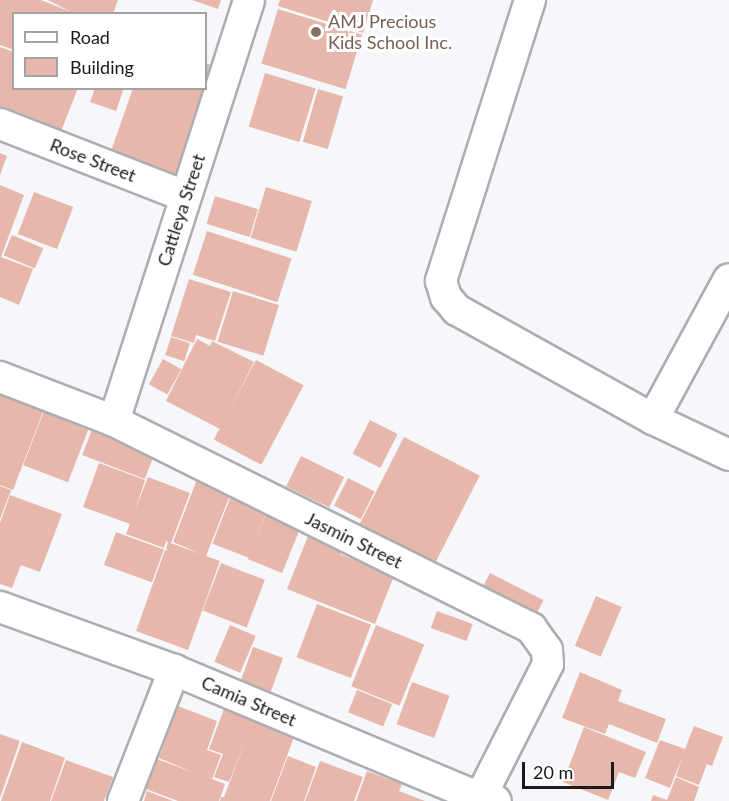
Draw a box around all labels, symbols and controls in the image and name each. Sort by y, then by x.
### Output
place label: AMJ Precious Kids School Inc. [328,11,452,54]
legend [12,12,207,90]
marker: AMJ Precious Kids School Inc. [309,25,323,39]
text: Road [70,26,110,48]
text: Building [70,56,134,78]
street label: Rose Street [47,134,139,186]
street label: Cattleya Street [153,151,209,269]
street label: Jasmin Street [302,507,406,573]
street label: Camia Street [198,671,300,731]
scale bar [525,750,616,788]
text: 20 m [533,761,573,783]

